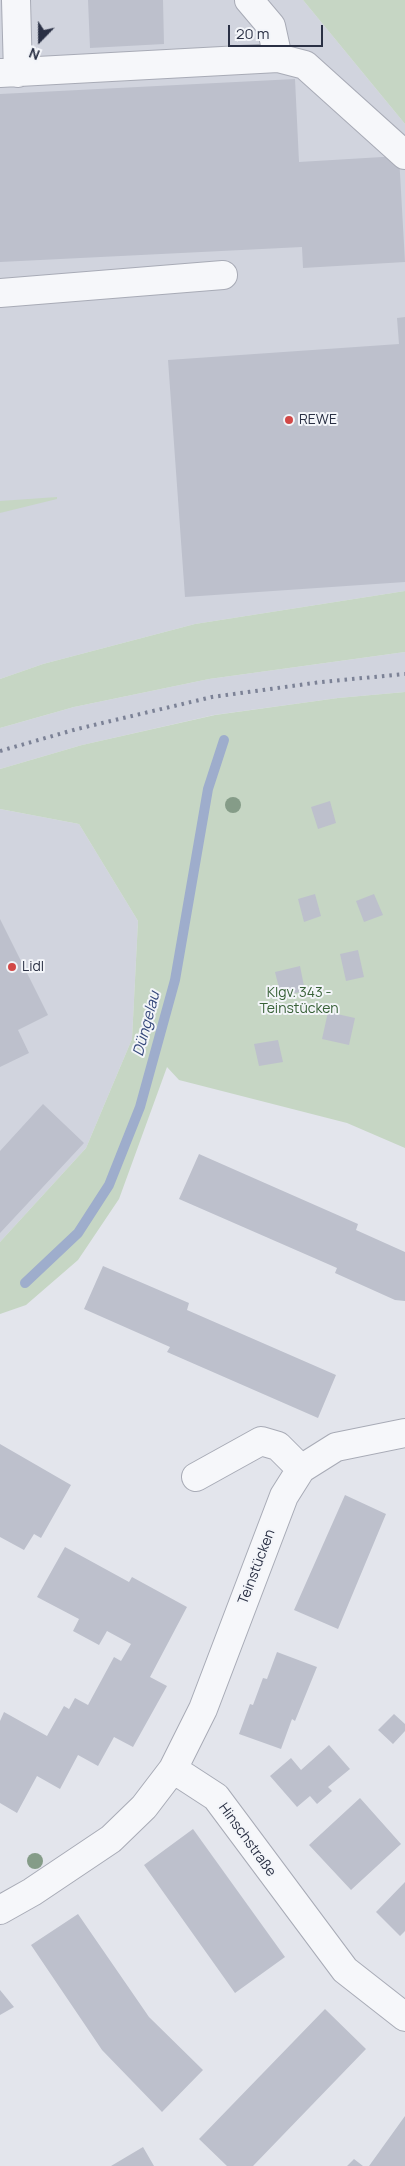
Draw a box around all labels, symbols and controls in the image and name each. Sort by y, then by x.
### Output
north arrow [15,15,65,65]
scale bar [230,15,325,47]
text: 20 m [236,23,269,44]
text: N [26,44,42,65]
place label: REWE [299,412,337,428]
marker: REWE [283,414,295,426]
place label: Lidl [22,959,44,975]
marker: Lidl [6,961,18,973]
park label: Klgv. 343 - Teinstücken [259,985,339,1018]
water label: Düngelau [130,990,164,1058]
street label: Teinstücken [235,1527,279,1607]
street label: Hinschstraße [215,1800,279,1880]

